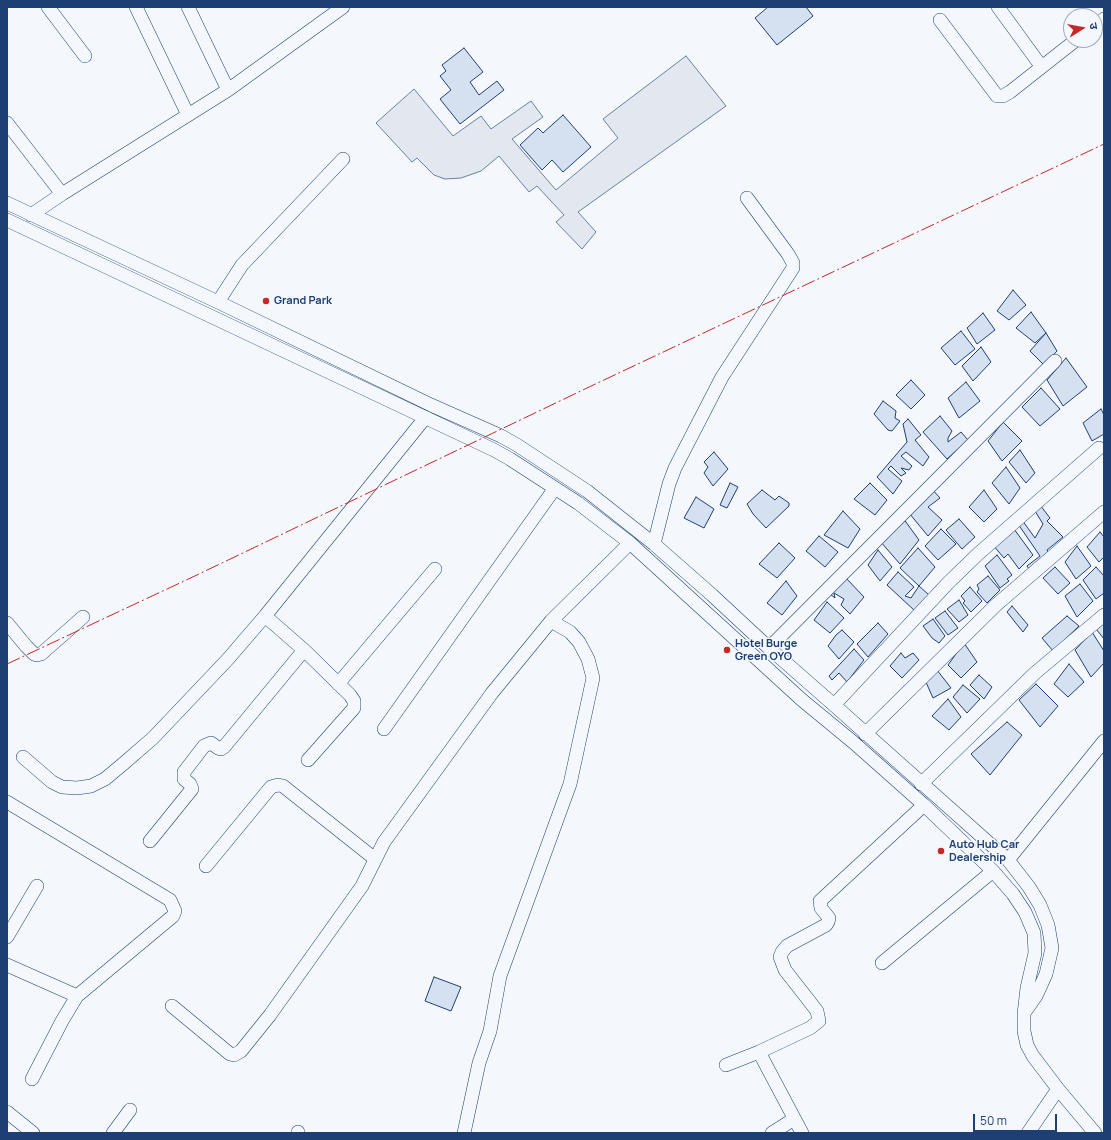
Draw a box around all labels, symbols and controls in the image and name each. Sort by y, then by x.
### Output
north arrow [1063,8,1103,48]
text: उ [1086,21,1102,30]
place label: Grand Park [274,294,332,308]
marker: Grand Park [261,296,271,306]
place label: Hotel Burge Green OYO [735,637,797,663]
marker: Hotel Burge Green OYO [722,645,732,655]
place label: Auto Hub Car Dealership [949,838,1019,864]
marker: Auto Hub Car Dealership [936,846,946,856]
scale bar [975,1106,1059,1132]
text: 50 m [980,1112,1007,1129]

